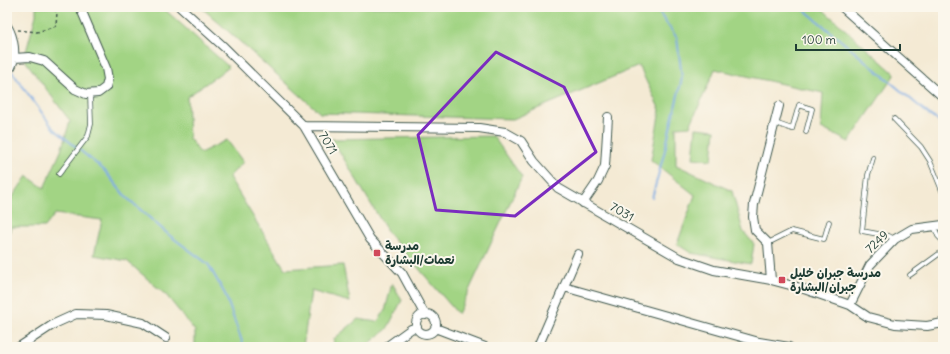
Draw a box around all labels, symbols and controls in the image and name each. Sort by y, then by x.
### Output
scale bar [796,26,900,52]
text: 100 m [802,32,836,47]
street label: 7071 [316,128,341,157]
street label: 7031 [608,199,637,224]
street label: 7249 [862,227,891,256]
place label: مدرسة نعمات/البشارة [385,238,456,267]
marker: مدرسة نعمات/البشارة [372,248,382,258]
place label: مدرسة جبران خليل جبران/البشارة [790,265,881,294]
marker: مدرسة جبران خليل جبران/البشارة [777,275,787,285]

